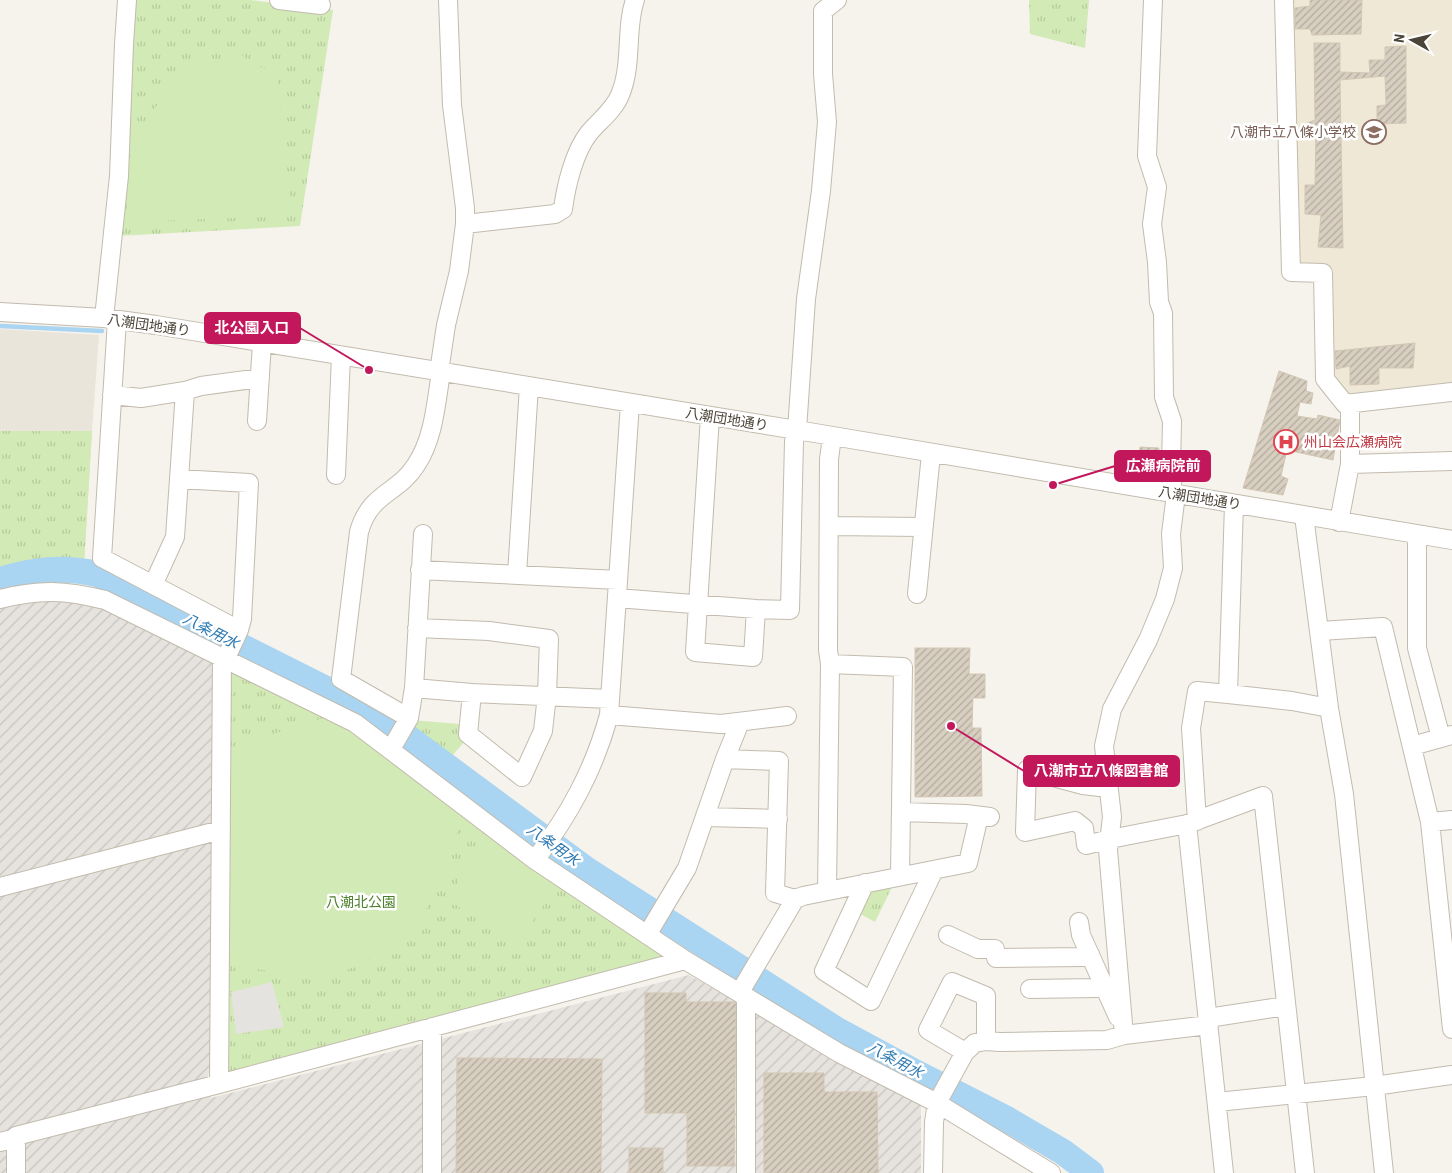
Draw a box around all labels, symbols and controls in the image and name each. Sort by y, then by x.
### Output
north arrow [1387,15,1437,65]
text: N [1391,33,1408,44]
school or university icon: 八潮市立八條小学校 [1361,119,1387,145]
place label: 八潮市立八條小学校 [1230,124,1356,140]
street label: 八潮団地通り [106,311,192,339]
callout: 北公園入口 [205,313,300,343]
text: 北公園入口 [214,319,290,337]
street label: 八潮団地通り [684,405,770,433]
hospital icon: 州山会広瀬病院 [1273,429,1299,455]
place label: 州山会広瀬病院 [1304,434,1402,450]
callout: 広瀬病院前 [1115,451,1210,481]
text: 広瀬病院前 [1125,457,1201,475]
street label: 八潮団地通り [1157,484,1243,512]
water label: 八条用水 [180,609,244,654]
callout: 八潮市立八條図書館 [1024,756,1179,786]
text: 八潮市立八條図書館 [1033,762,1169,780]
water label: 八条用水 [523,820,584,871]
park label: 八潮北公園 [326,894,396,910]
water label: 八条用水 [864,1038,927,1083]

